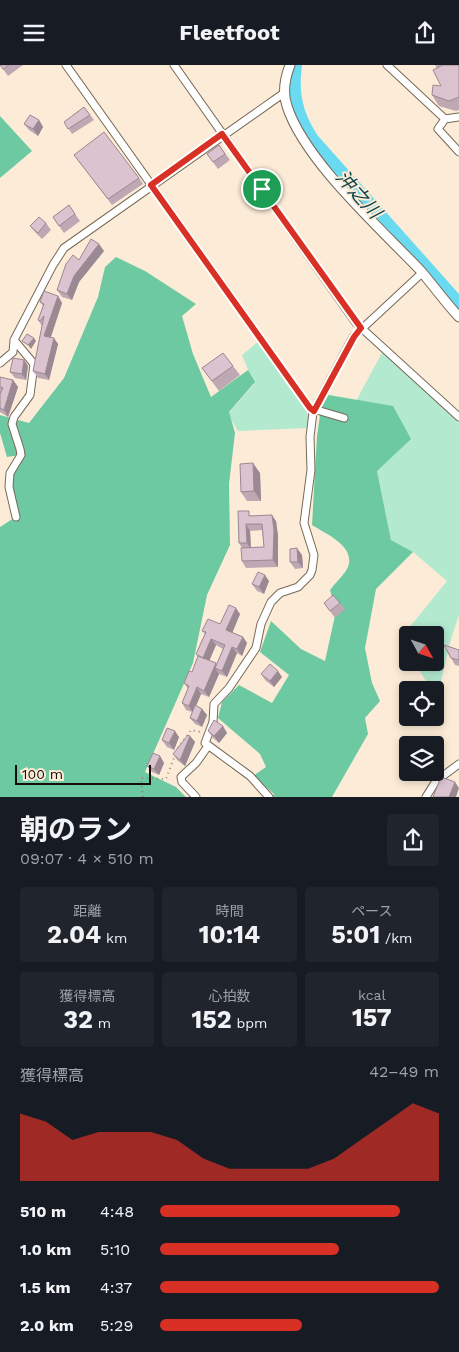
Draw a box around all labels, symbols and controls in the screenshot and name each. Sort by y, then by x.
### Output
icon: menu [20,19,48,47]
icon: share [411,19,439,47]
text: Fleetfoot [179,20,280,45]
water label: 沖之川 [331,165,388,225]
pin [241,168,283,210]
icon: arrive [248,175,276,203]
north arrow [399,626,444,671]
map controls [399,626,444,781]
button: locate [399,681,444,726]
button: layers [399,736,444,781]
scale bar [15,762,151,785]
text: 100 m [22,766,63,782]
text: 朝のラン [20,813,132,846]
button: share [387,814,439,866]
text: 09:07 · 4 × 510 m [20,849,154,868]
text: 距離 [73,903,101,919]
text: 時間 [215,903,243,919]
text: ペース [351,903,392,919]
text: 2.04 [47,920,101,949]
text: 10:14 [199,920,260,949]
text: 5:01 [331,920,380,949]
text: km [101,930,127,946]
text: /km [380,930,412,946]
text: kcal [358,987,386,1003]
text: 獲得標高 [59,988,115,1004]
text: 心拍数 [208,988,250,1004]
text: 157 [352,1003,392,1032]
text: 32 [63,1005,93,1034]
text: 152 [192,1005,232,1034]
text: m [93,1015,111,1031]
text: bpm [232,1015,267,1031]
text: 42–49 m [369,1062,439,1081]
text: 獲得標高 [20,1066,84,1085]
text: 510 m [20,1202,66,1221]
text: 4:48 [100,1202,134,1221]
text: 1.0 km [20,1240,71,1259]
text: 5:10 [100,1240,130,1259]
text: 1.5 km [20,1278,70,1297]
text: 4:37 [100,1278,132,1297]
text: 2.0 km [20,1316,74,1335]
text: 5:29 [100,1316,133,1335]

